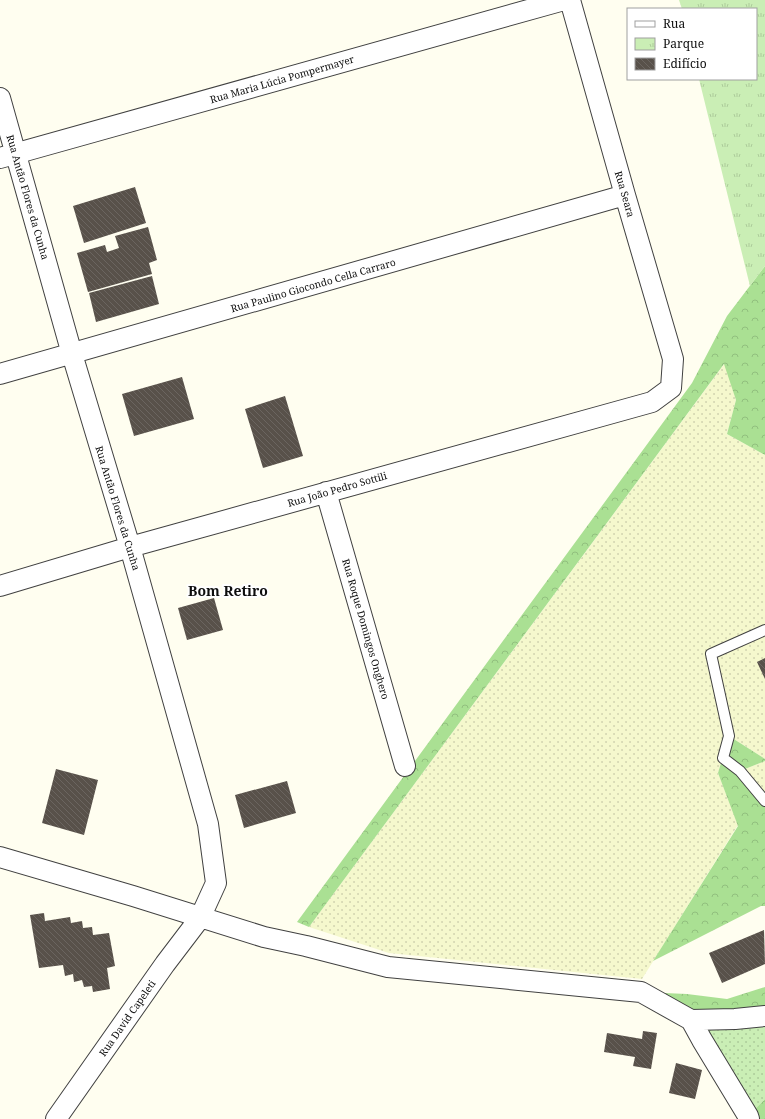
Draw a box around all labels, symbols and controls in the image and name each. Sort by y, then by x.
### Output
legend [627,8,757,80]
text: Rua [663,15,685,32]
text: Parque [663,35,704,52]
street label: Rua Maria Lúcia Pompermayer [208,52,356,106]
text: Edifício [663,55,707,72]
street label: Rua Antão Flores da Cunha [3,133,53,261]
street label: Rua Seara [612,169,638,219]
street label: Rua Paulino Giocondo Cella Carraro [229,255,397,315]
street label: Rua Antão Flores da Cunha [92,444,144,572]
street label: Rua João Pedro Sottili [286,468,389,510]
street label: Rua Roque Domingos Onghero [339,557,393,701]
district label: Bom Retiro [188,581,268,600]
street label: Rua David Capeleti [95,976,159,1059]

